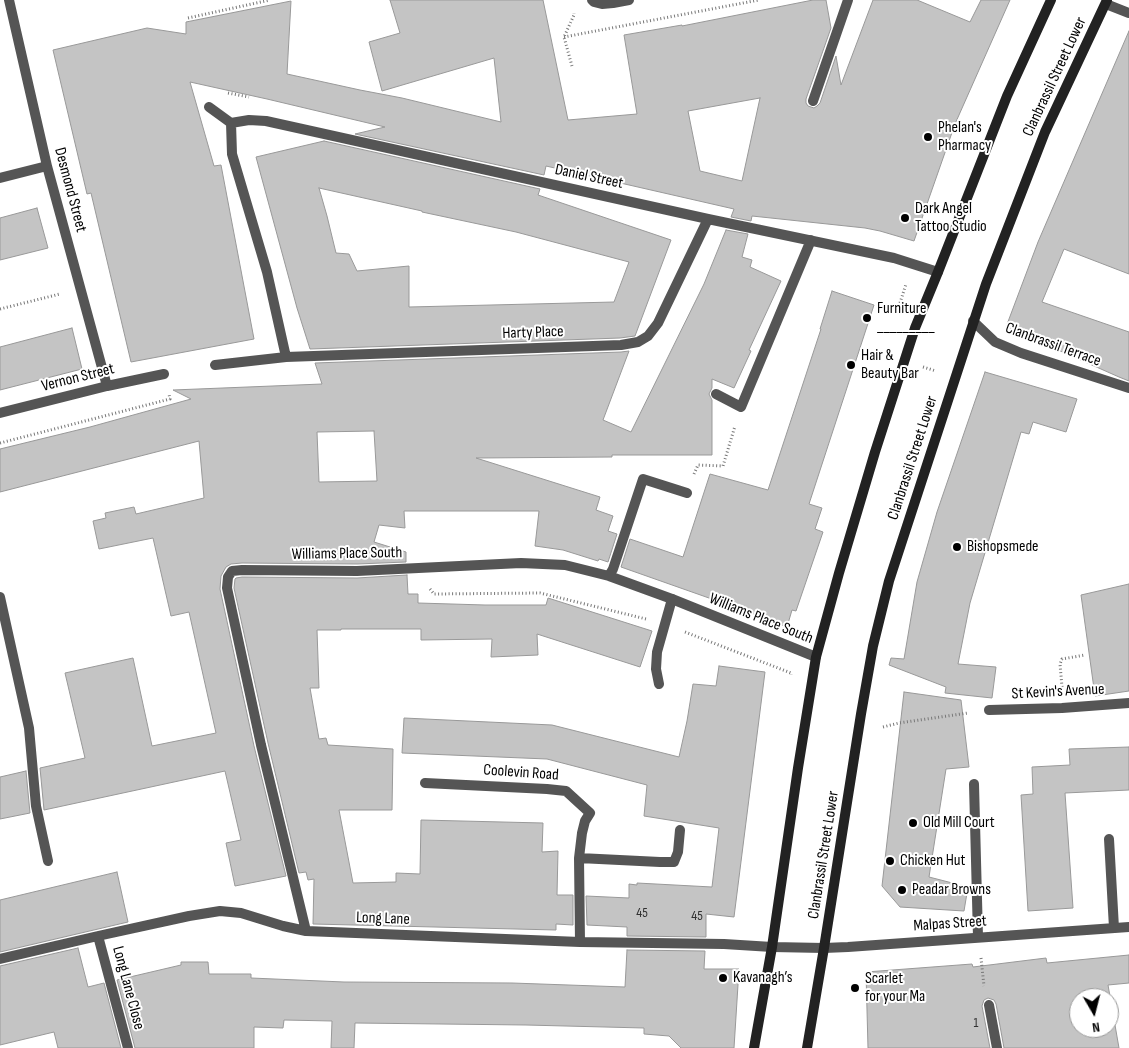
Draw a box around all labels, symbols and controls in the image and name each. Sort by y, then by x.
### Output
street label: Clanbrassil Street Lower [1019,14,1091,140]
place label: Phelan's Pharmacy [938,118,991,156]
marker: Phelan's Pharmacy [922,131,934,143]
street label: Desmond Street [49,146,91,234]
street label: Daniel Street [553,160,625,194]
place label: Dark Angel Tattoo Studio [915,199,987,237]
marker: Dark Angel Tattoo Studio [899,212,911,224]
place label: Furniture _________ [877,299,935,337]
marker: Furniture _________ [861,312,873,324]
street label: Clanbrassil Terrace [1003,319,1103,371]
street label: Harty Place [502,322,564,344]
place label: Hair & Beauty Bar [861,346,919,384]
marker: Hair & Beauty Bar [845,359,857,371]
street label: Vernon Street [40,360,116,396]
street label: Clanbrassil Street Lower [884,394,942,522]
place label: Bishopsmede [967,537,1039,557]
marker: Bishopsmede [951,541,963,553]
street label: Williams Place South [292,543,402,565]
street label: Williams Place South [706,589,816,649]
street label: St Kevin's Avenue [1011,680,1105,704]
street label: Coolevin Road [483,761,559,785]
street label: Clanbrassil Street Lower [804,790,844,920]
place label: Old Mill Court [923,813,995,833]
marker: Old Mill Court [907,817,919,829]
place label: Chicken Hut [900,851,965,871]
marker: Chicken Hut [884,855,896,867]
place label: Peadar Browns [912,880,991,900]
marker: Peadar Browns [896,884,908,896]
house number: 45 [636,905,648,921]
street label: Long Lane [356,908,410,930]
house number: 45 [691,908,703,924]
street label: Malpas Street [913,912,987,936]
street label: Long Lane Close [108,944,148,1032]
place label: Kavanagh’s [733,968,793,988]
place label: Scarlet for your Ma [865,969,925,1007]
marker: Kavanagh’s [717,972,729,984]
marker: Scarlet for your Ma [849,982,861,994]
north arrow [1069,988,1119,1038]
house number: 1 [974,1015,978,1031]
text: N [1091,1018,1101,1036]

